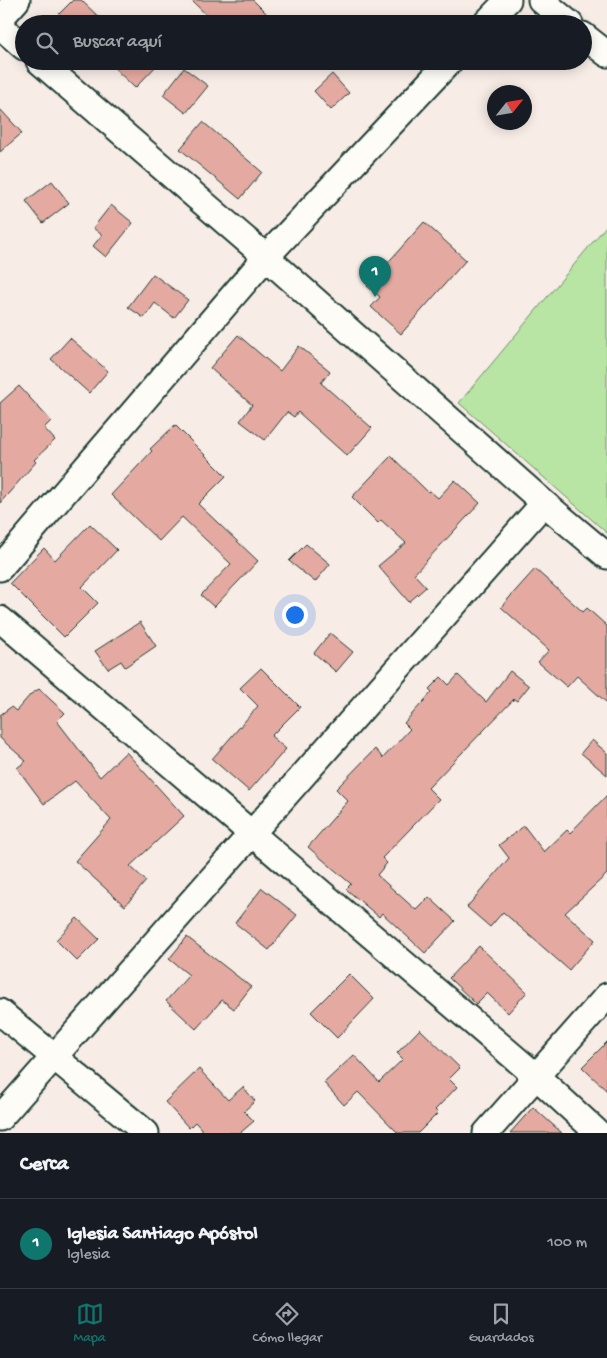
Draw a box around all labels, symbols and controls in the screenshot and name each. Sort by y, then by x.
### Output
search box [15,15,592,70]
icon: search [33,29,61,57]
text: Buscar aquí [73,31,162,54]
north arrow [487,85,532,130]
pin: 1 [359,256,391,297]
your location [282,602,308,628]
text: Cerca [20,1153,68,1178]
text: Iglesia Santiago Apóstol [67,1223,258,1246]
text: 1 [33,1234,39,1253]
text: 100 m [547,1234,587,1253]
text: Iglesia [67,1246,110,1265]
tab: Mapa [73,1300,106,1347]
tab: Cómo llegar [252,1300,322,1347]
tab: Guardados [469,1300,534,1347]

